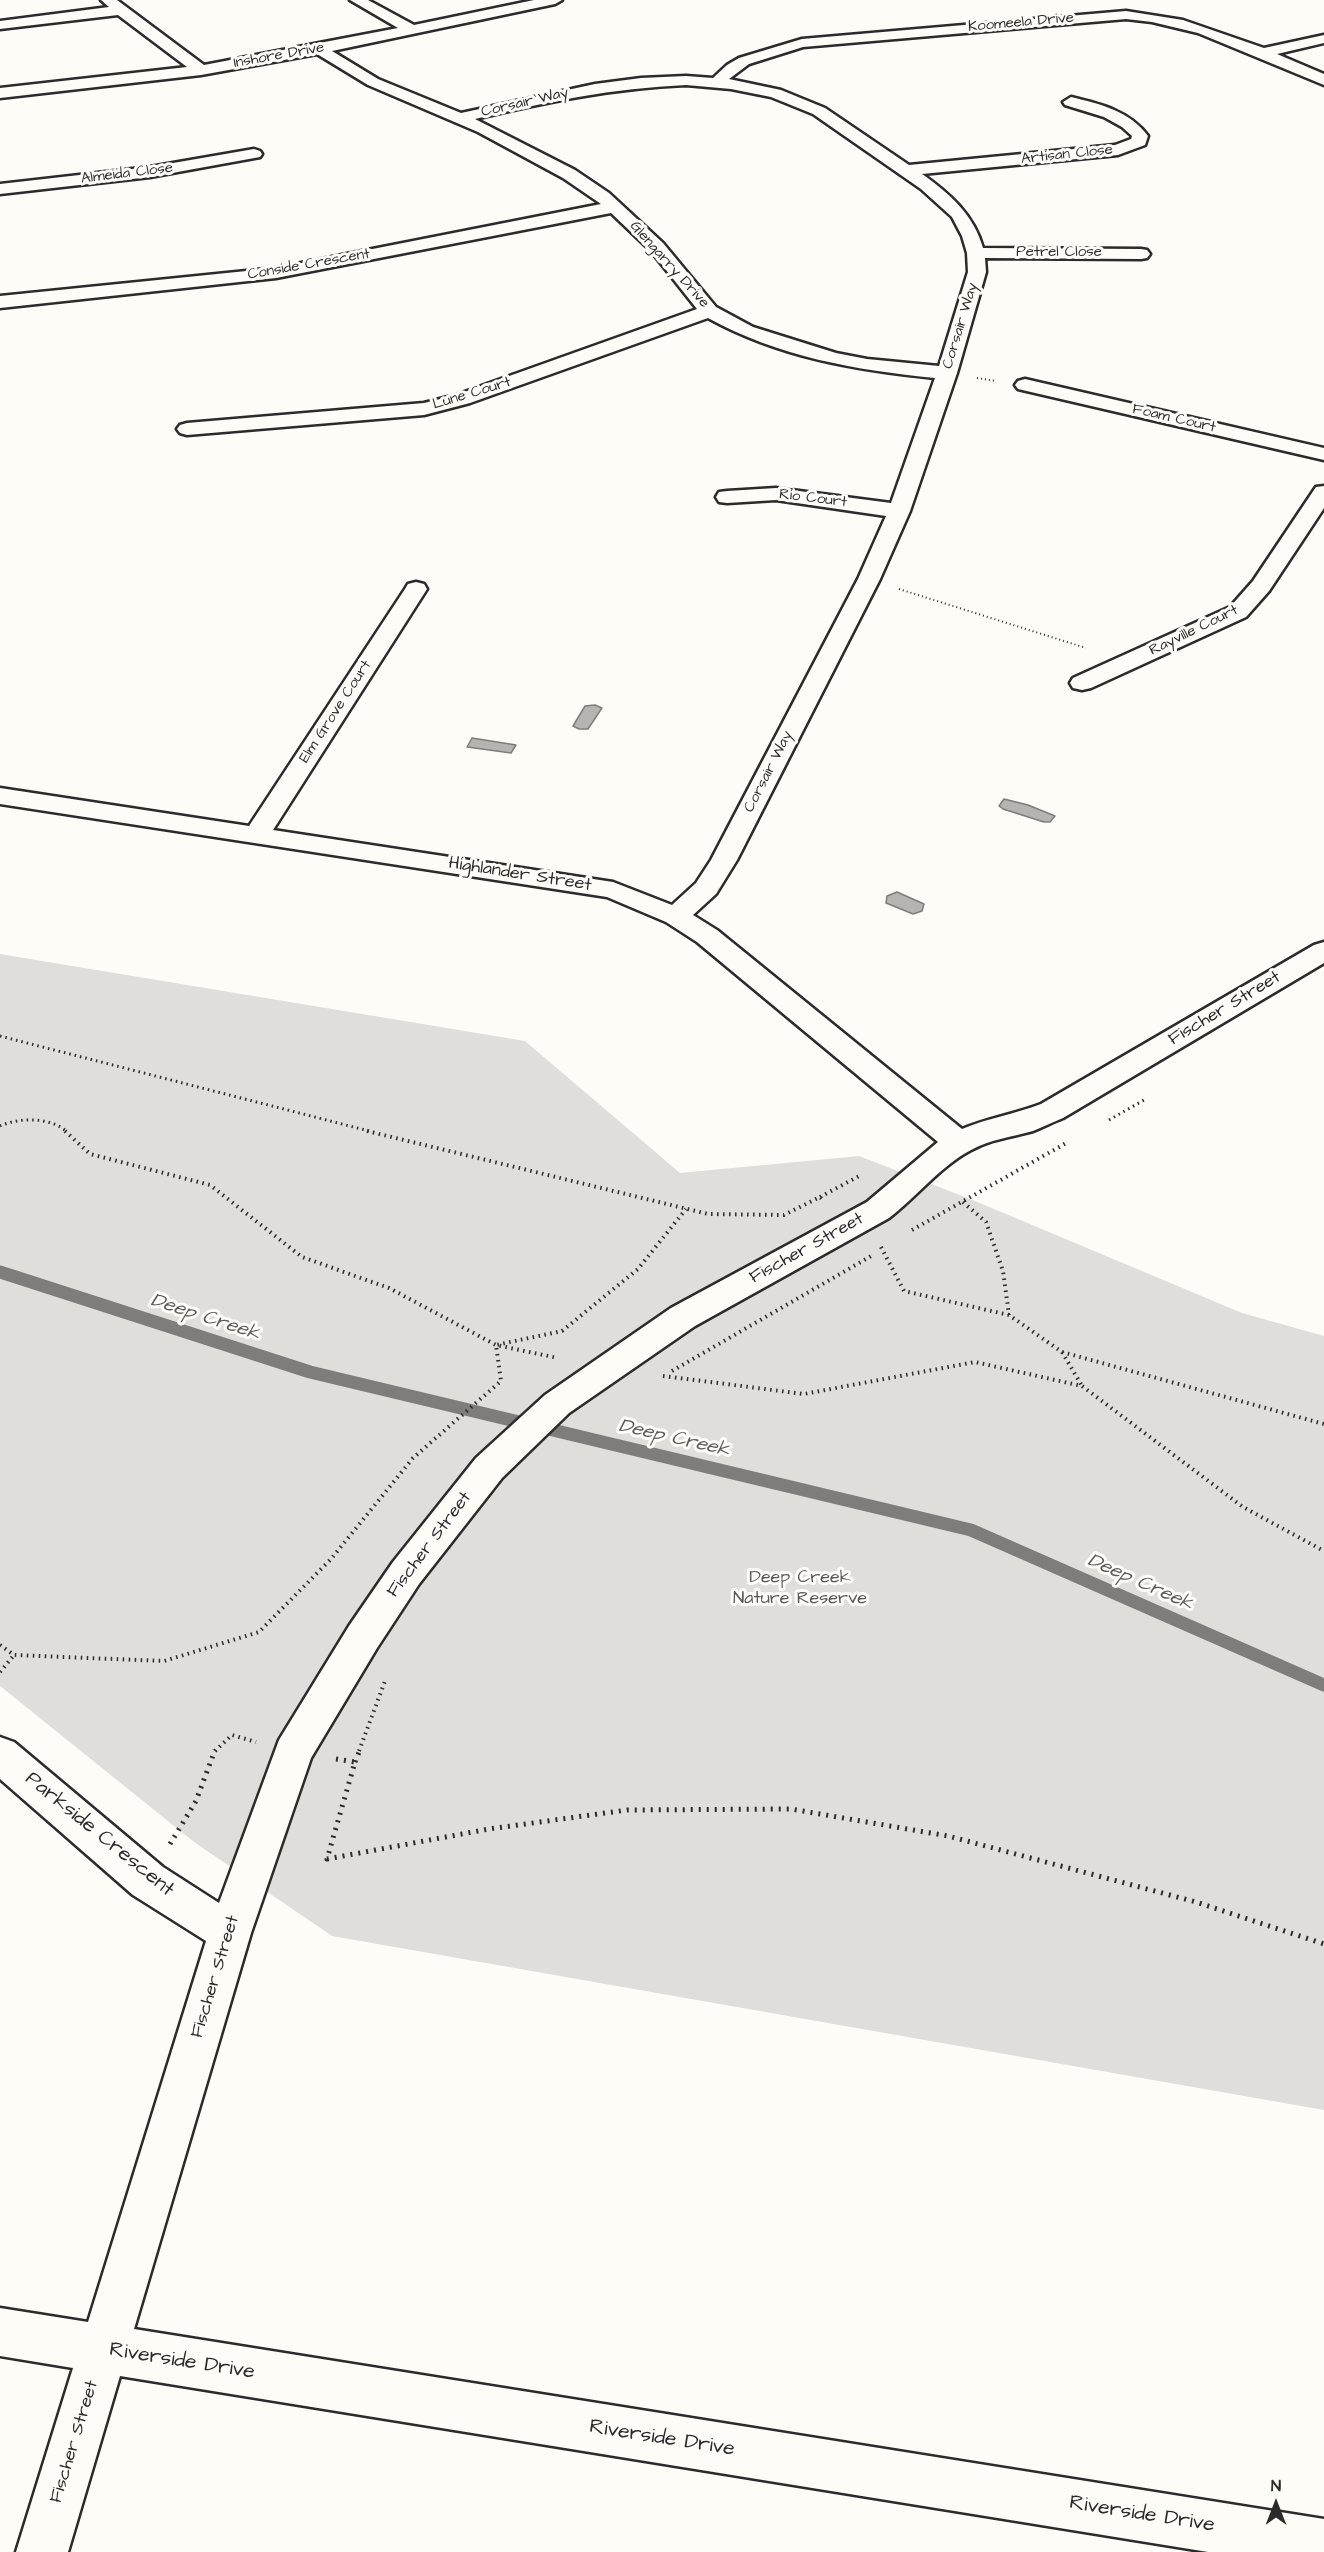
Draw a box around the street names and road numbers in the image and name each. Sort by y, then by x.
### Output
street label: Koomeela Drive [967,9,1075,37]
street label: Inshore Drive [232,39,326,73]
street label: Corsair Way [480,84,570,122]
street label: Artisan Close [1020,141,1114,169]
street label: Almeida Close [80,159,174,189]
street label: Glengarry Drive [625,218,713,312]
street label: Petrel Close [1016,244,1102,262]
street label: Conside Crescent [246,245,372,285]
street label: Corsair Way [939,281,983,371]
street label: Lune Court [431,374,513,414]
street label: Foam Court [1130,401,1218,437]
street label: Rio Court [778,486,848,512]
street label: Rayville Court [1147,602,1241,660]
street label: Elm Grove Court [296,657,376,767]
street label: Corsair Way [741,728,797,816]
street label: Highlander Street [447,853,593,897]
street label: Fischer Street [1165,967,1285,1051]
street label: Fischer Street [746,1209,868,1289]
street label: Fischer Street [383,1488,477,1602]
street label: Parkside Crescent [19,1767,179,1903]
street label: Fischer Street [187,1913,245,2041]
street label: Riverside Drive [107,2338,257,2386]
street label: Fischer Street [46,2378,104,2506]
street label: Riverside Drive [587,2415,737,2463]
street label: Riverside Drive [1067,2491,1217,2539]

